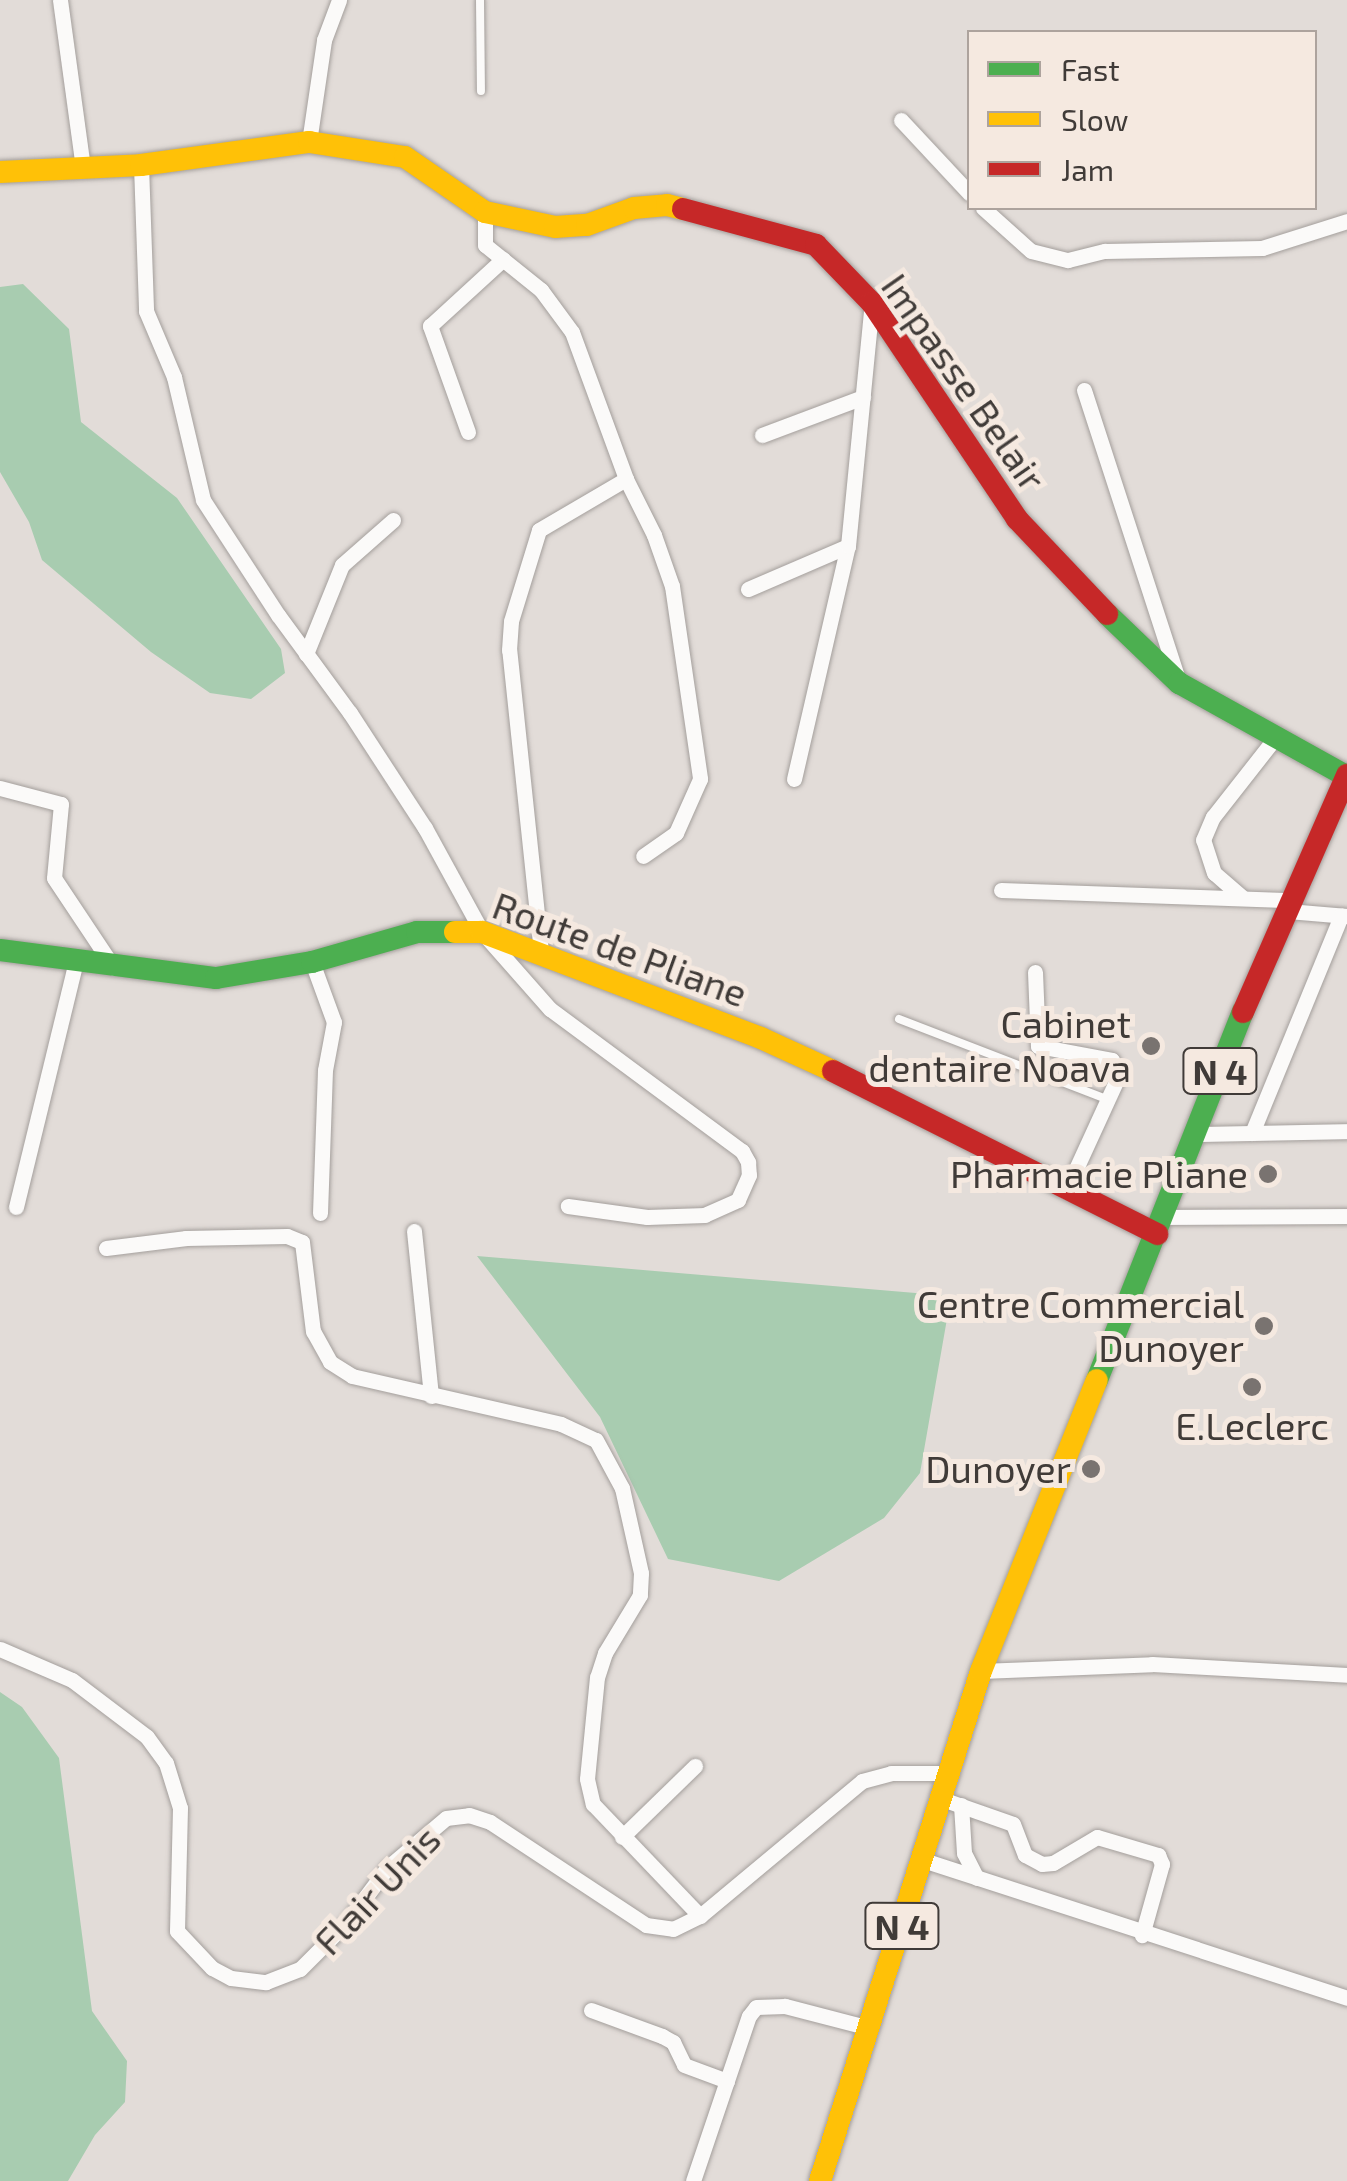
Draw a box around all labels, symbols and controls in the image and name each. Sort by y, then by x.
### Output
legend [967,30,1317,210]
text: Fast [1061,51,1120,87]
text: Slow [1061,101,1128,137]
text: Jam [1061,151,1114,187]
street label: Impasse Belair [872,265,1056,499]
street label: Route de Pliane [487,882,753,1016]
place label: Cabinet dentaire Noava [868,1001,1131,1090]
marker: Cabinet dentaire Noava [1140,1035,1162,1057]
road number: N 4 [1180,1041,1260,1101]
place label: Pharmacie Pliane [950,1151,1248,1197]
marker: Pharmacie Pliane [1257,1163,1279,1185]
place label: Centre Commercial Dunoyer [917,1281,1244,1370]
marker: Centre Commercial Dunoyer [1253,1315,1275,1337]
marker: E.Leclerc [1241,1376,1263,1398]
place label: E.Leclerc [1175,1403,1329,1449]
place label: Dunoyer [925,1446,1071,1492]
marker: Dunoyer [1080,1458,1102,1480]
street label: Flair Unis [304,1816,450,1964]
road number: N 4 [862,1896,942,1956]

